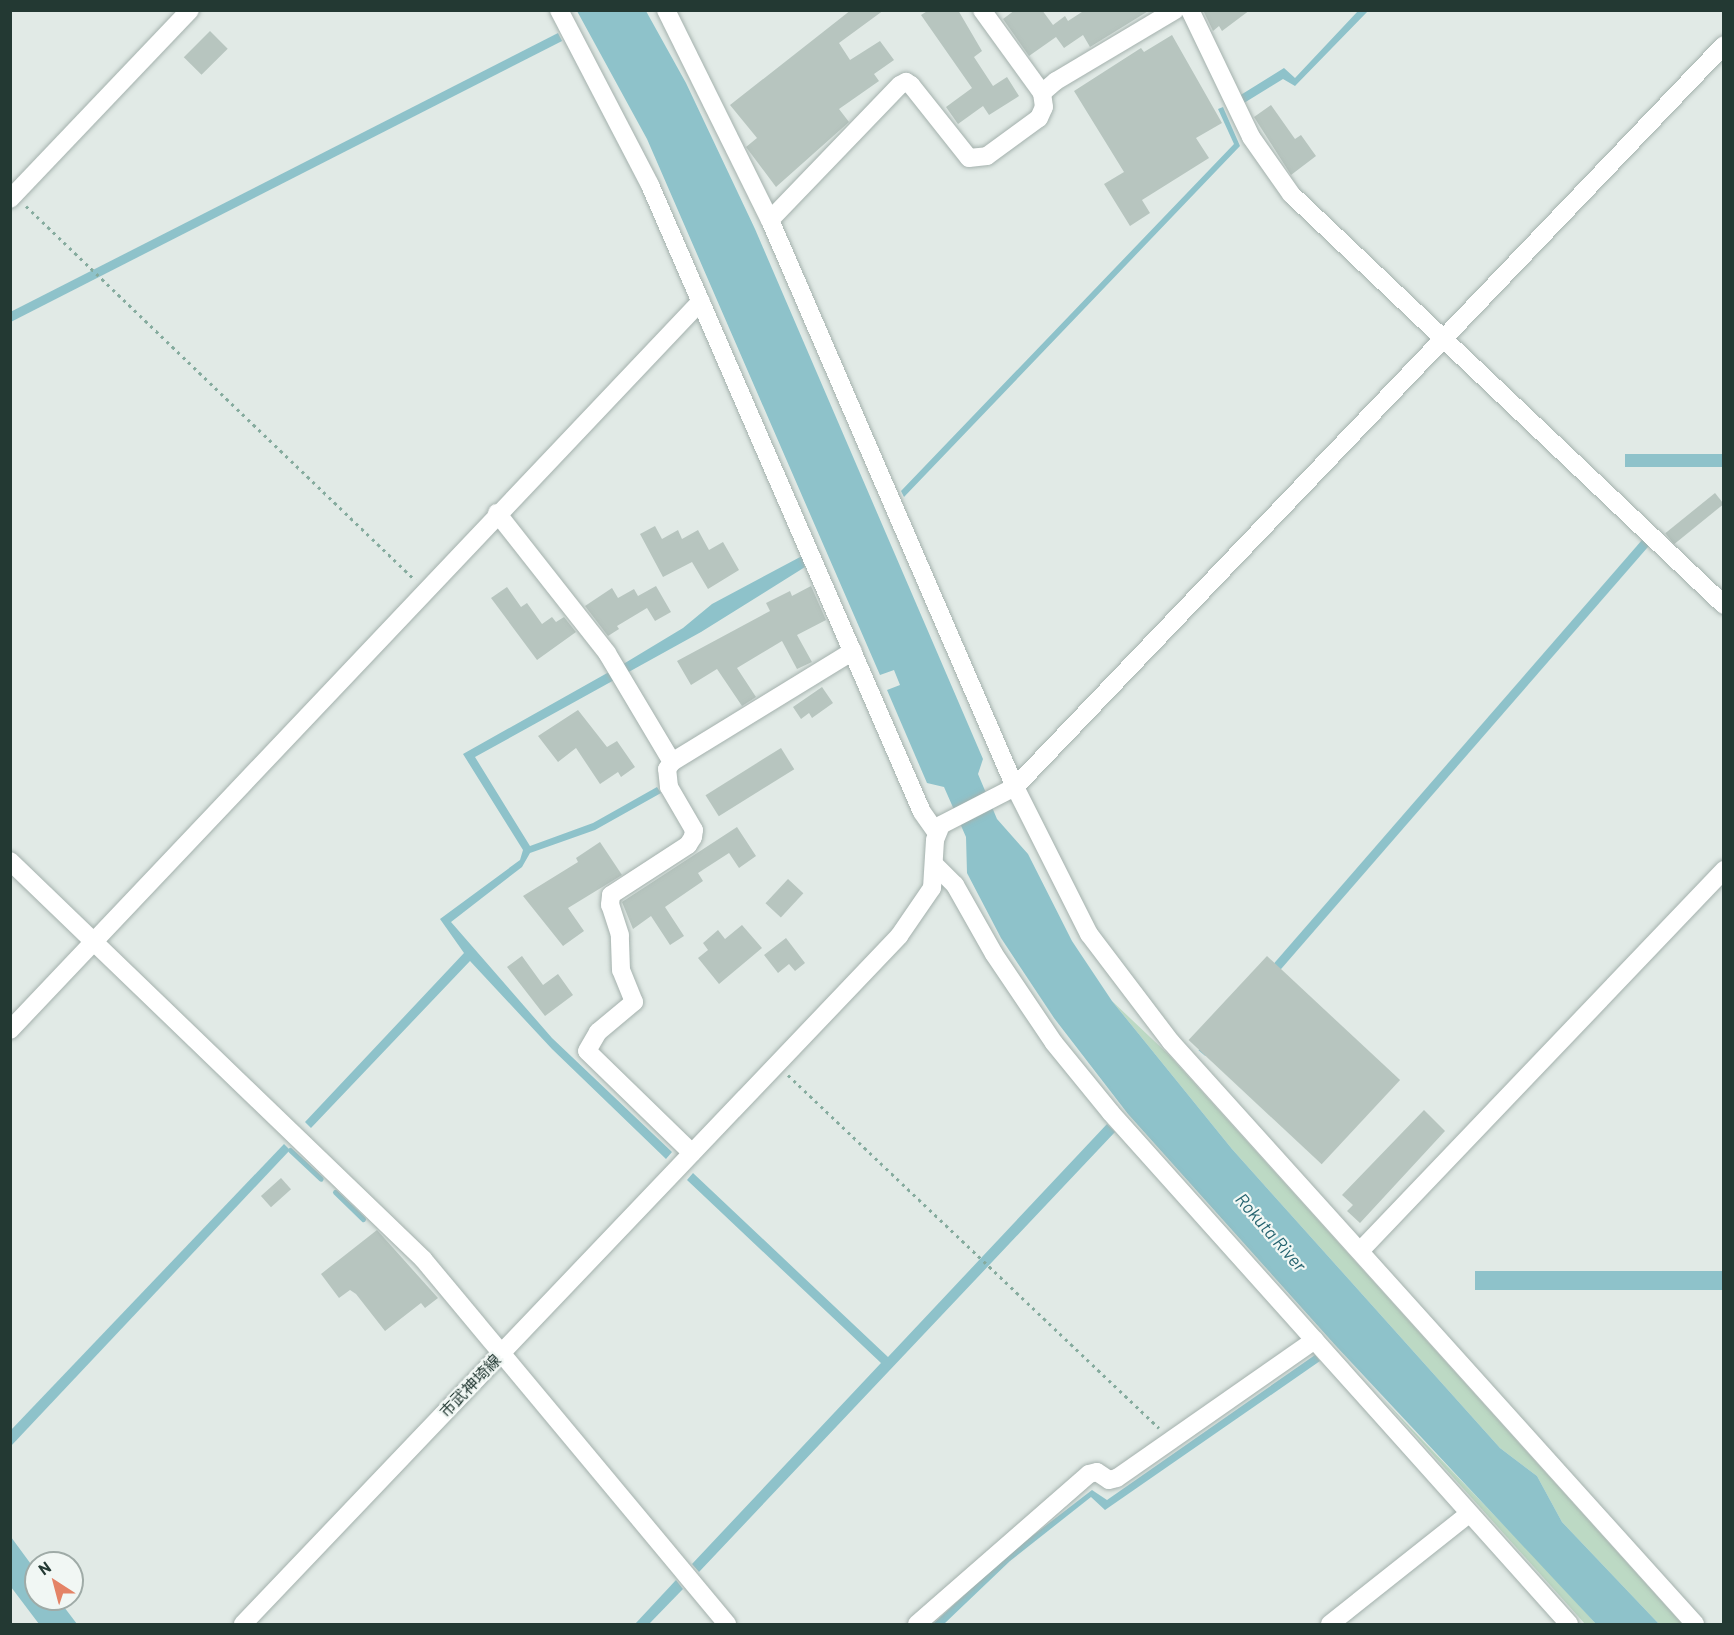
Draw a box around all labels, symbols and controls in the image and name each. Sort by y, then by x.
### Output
water label: Rokuta River [1231,1189,1311,1275]
street label: 市武神埼線 [435,1351,505,1421]
north arrow [24,1551,84,1611]
text: N [34,1557,54,1578]

